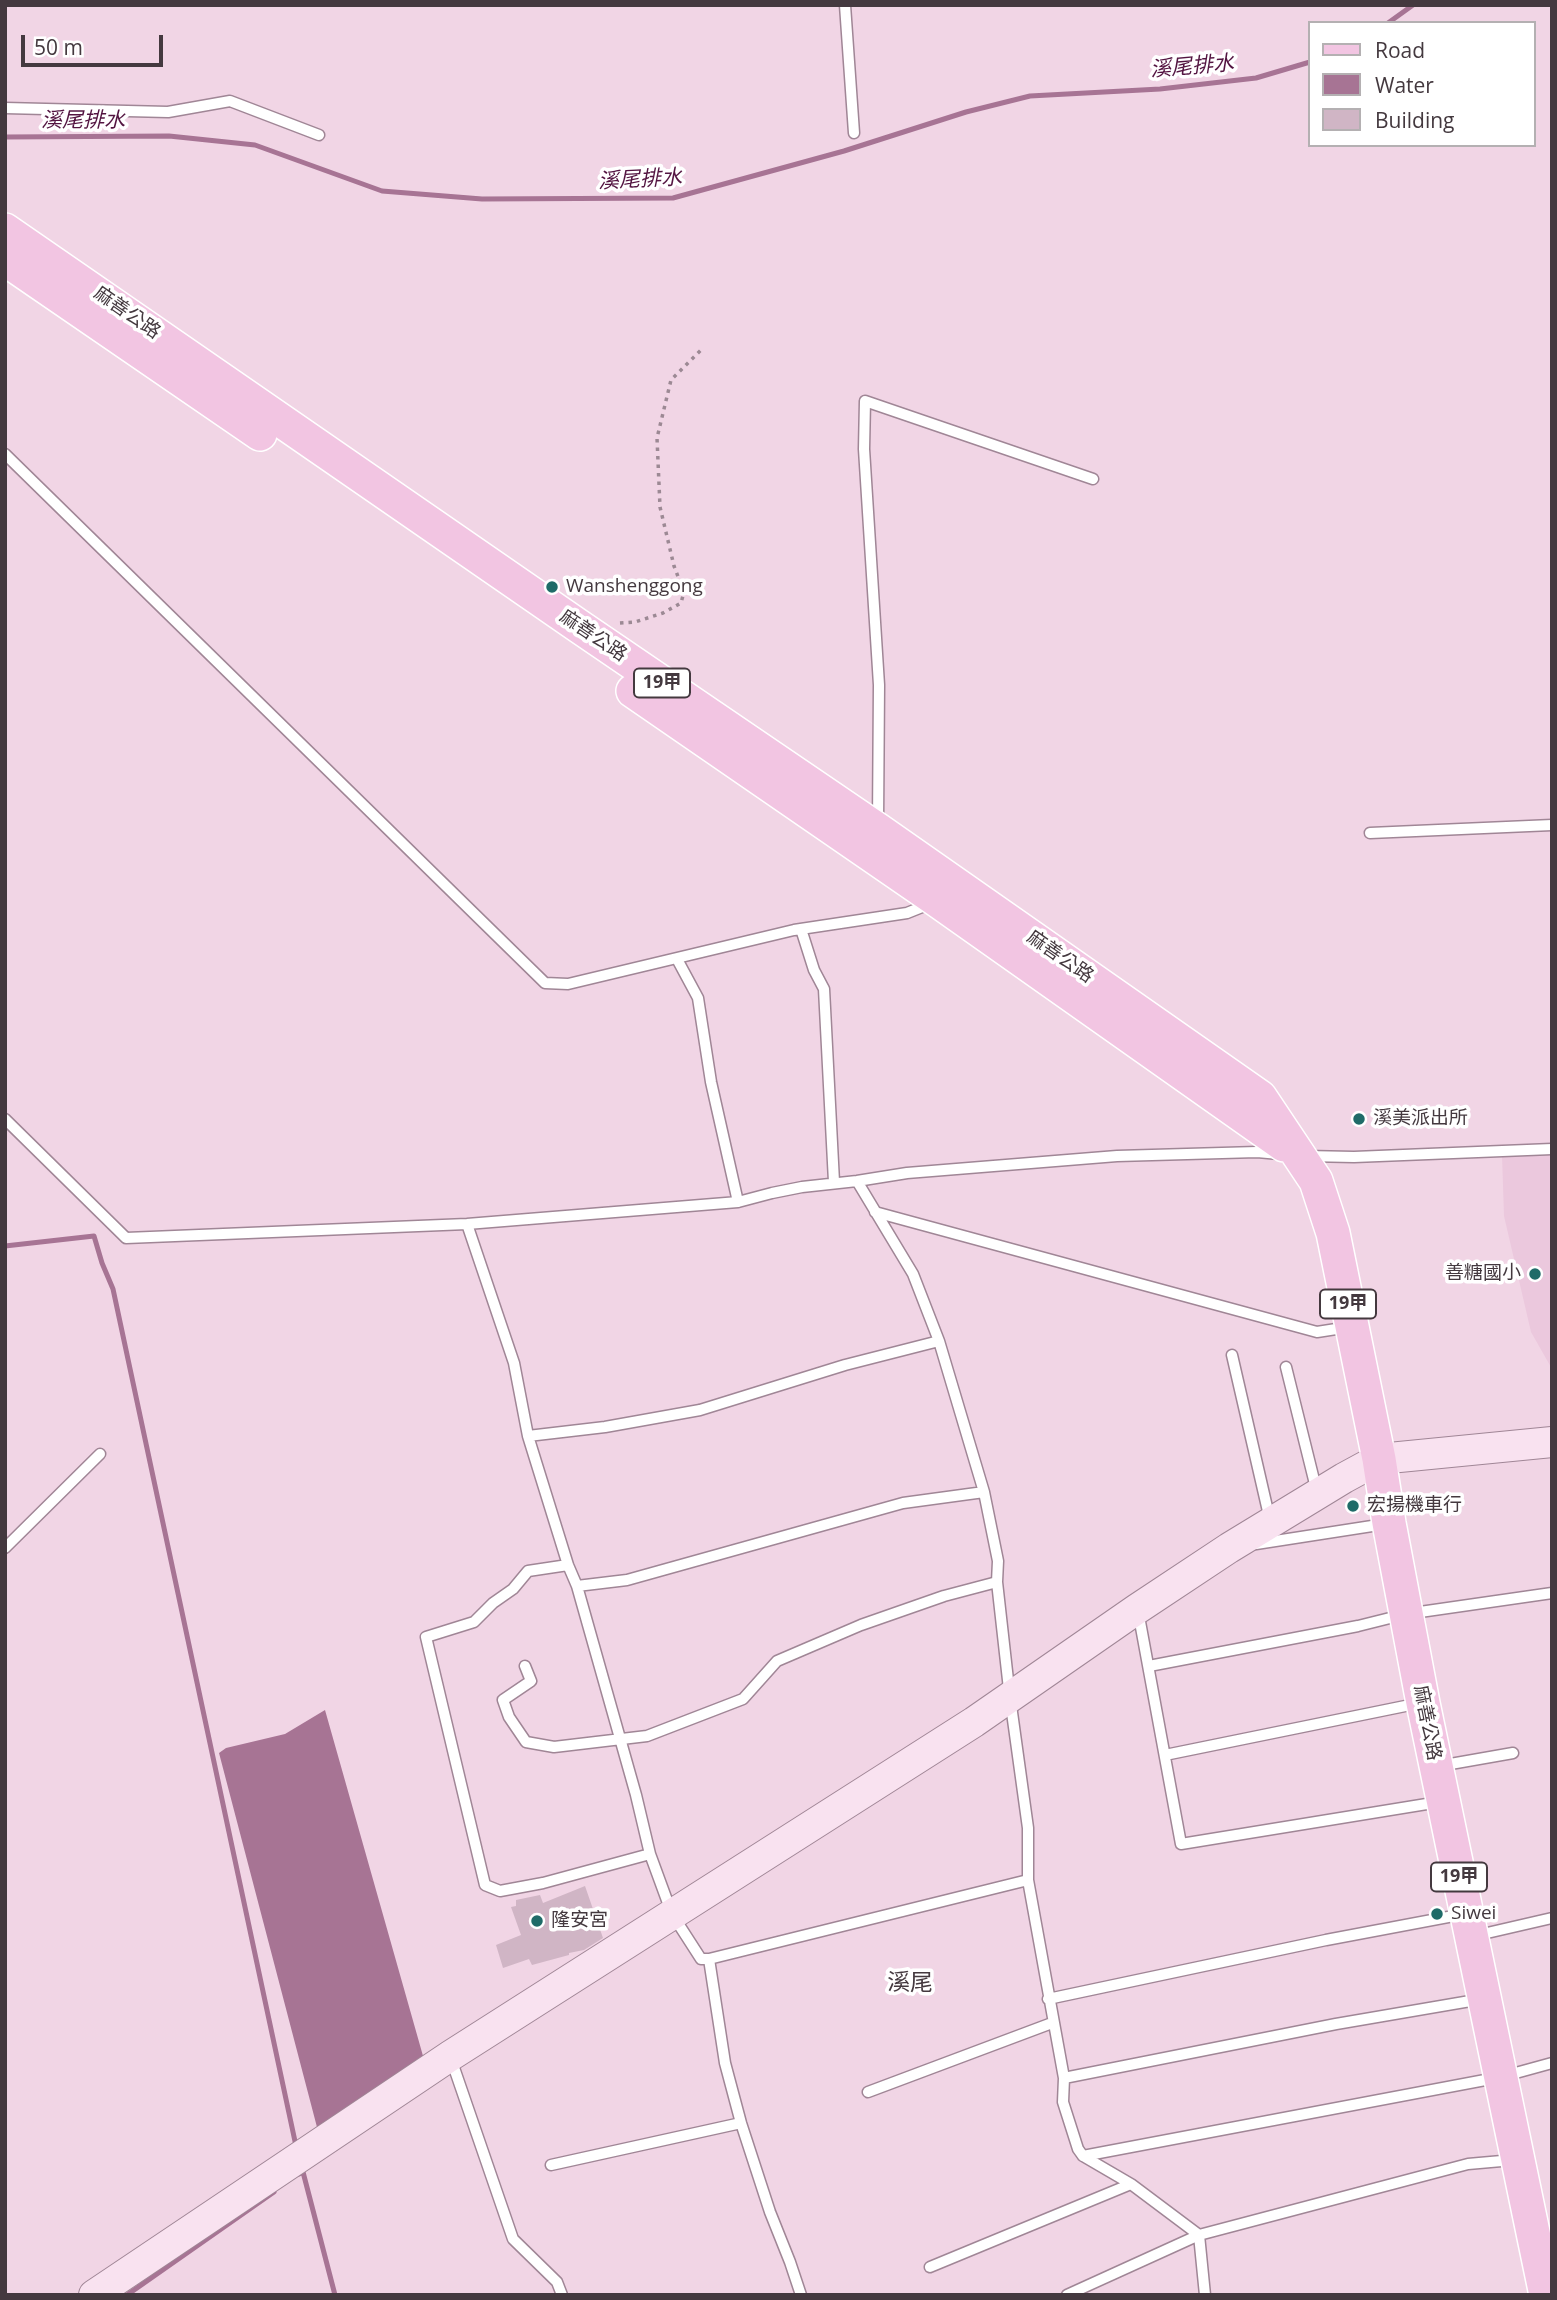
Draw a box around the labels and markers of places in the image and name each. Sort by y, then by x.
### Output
place label: Wanshenggong [566,576,703,598]
marker: Wanshenggong [544,579,560,595]
place label: 溪美派出所 [1373,1108,1468,1130]
marker: 溪美派出所 [1351,1111,1367,1127]
place label: 善糖國小 [1445,1263,1521,1285]
marker: 善糖國小 [1527,1266,1543,1282]
place label: 宏揚機車行 [1367,1495,1462,1517]
marker: 宏揚機車行 [1345,1498,1361,1514]
place label: Siwei [1451,1903,1496,1925]
marker: Siwei [1429,1906,1445,1922]
place label: 隆安宮 [551,1910,608,1932]
marker: 隆安宮 [529,1913,545,1929]

